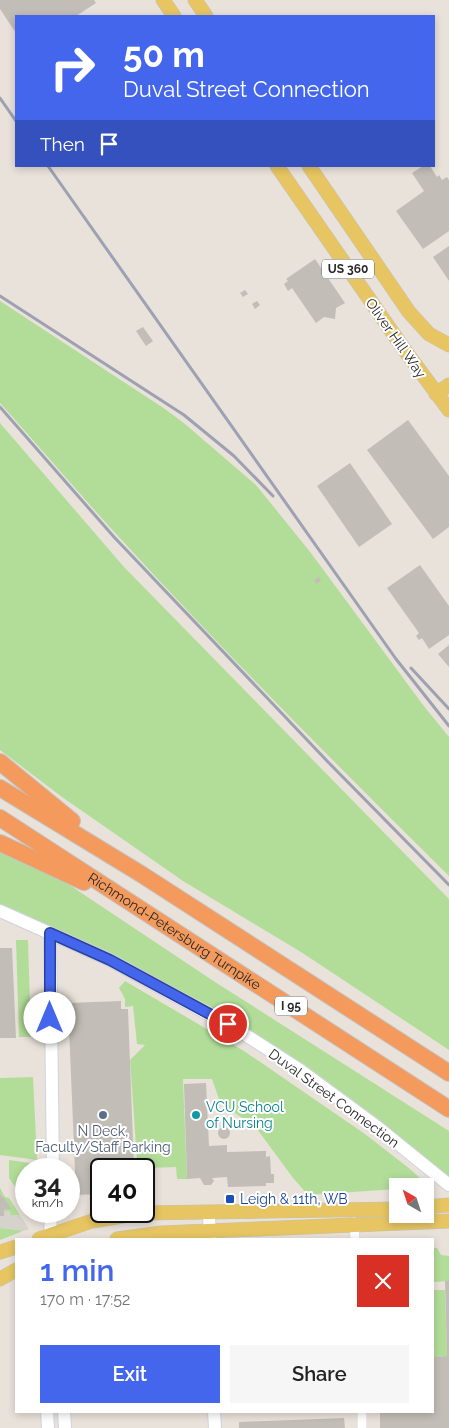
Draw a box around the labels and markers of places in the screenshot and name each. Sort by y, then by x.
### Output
pin [207,1003,249,1045]
place label: VCU School of Nursing [206,1099,284,1131]
marker: N Deck, Faculty/Staff Parking [97,1109,109,1121]
marker: VCU School of Nursing [190,1109,202,1121]
place label: N Deck, Faculty/Staff Parking [35,1123,171,1155]
place label: Leigh & 11th, WB [240,1191,348,1207]
marker: Leigh & 11th, WB [224,1193,236,1205]

